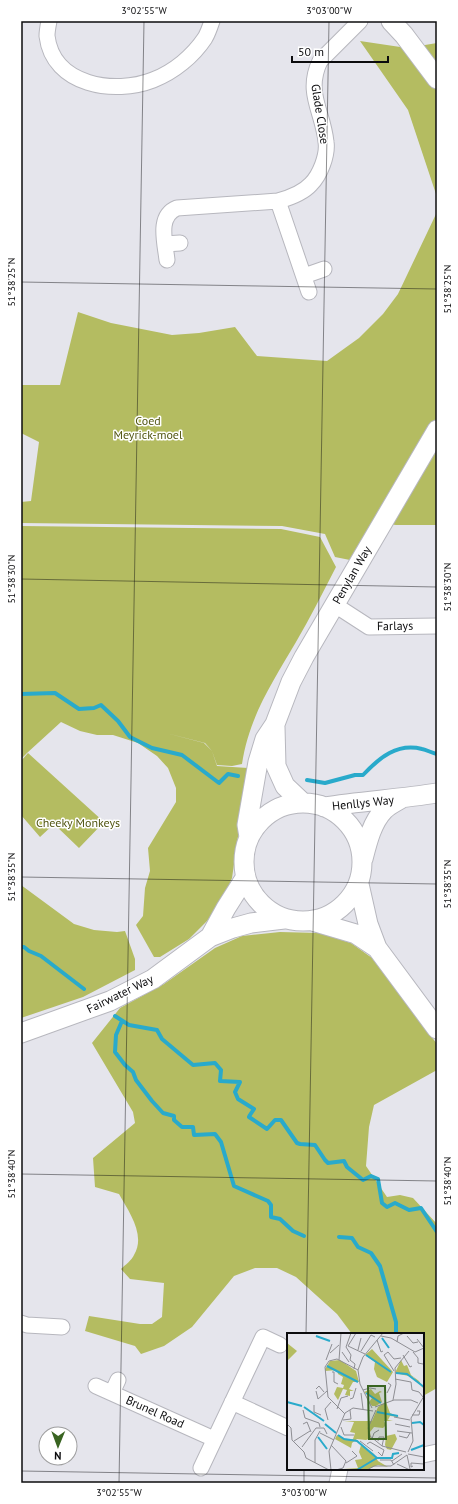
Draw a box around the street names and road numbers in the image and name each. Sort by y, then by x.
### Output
street label: Glade Close [308,83,333,145]
street label: Penylan Way [329,543,374,606]
street label: Farlays [377,618,413,633]
street label: Henllys Way [331,792,395,813]
street label: Fairwater Way [84,971,156,1016]
street label: Brunel Road [124,1392,187,1431]

